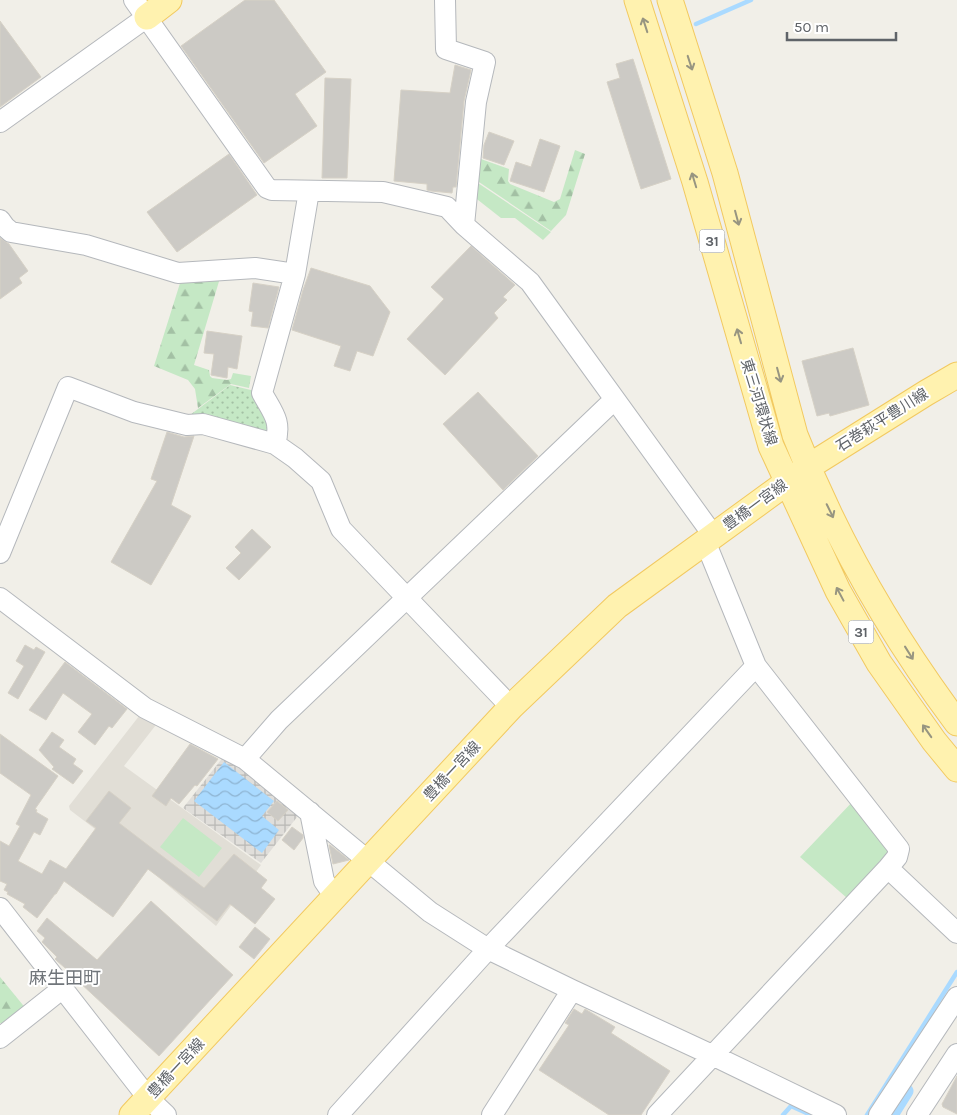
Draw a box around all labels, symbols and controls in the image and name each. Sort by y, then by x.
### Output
scale bar [787,10,896,42]
one-way arrow [640,18,649,33]
text: 50 m [794,18,829,36]
one-way arrow [686,55,695,70]
one-way arrow [689,173,698,188]
one-way arrow [733,210,743,226]
road number: 31 [700,230,724,252]
one-way arrow [734,328,744,344]
street label: 東三河環状線 [737,356,781,448]
one-way arrow [775,367,785,383]
street label: 石巻萩平豊川線 [833,385,931,455]
street label: 豊橋一宮線 [719,476,791,534]
one-way arrow [826,503,835,518]
one-way arrow [835,586,845,601]
road number: 31 [848,620,874,644]
one-way arrow [904,645,914,659]
one-way arrow [922,724,932,738]
street label: 豊橋一宮線 [420,737,484,805]
district label: 麻生田町 [29,967,101,989]
street label: 豊橋一宮線 [144,1034,208,1102]

